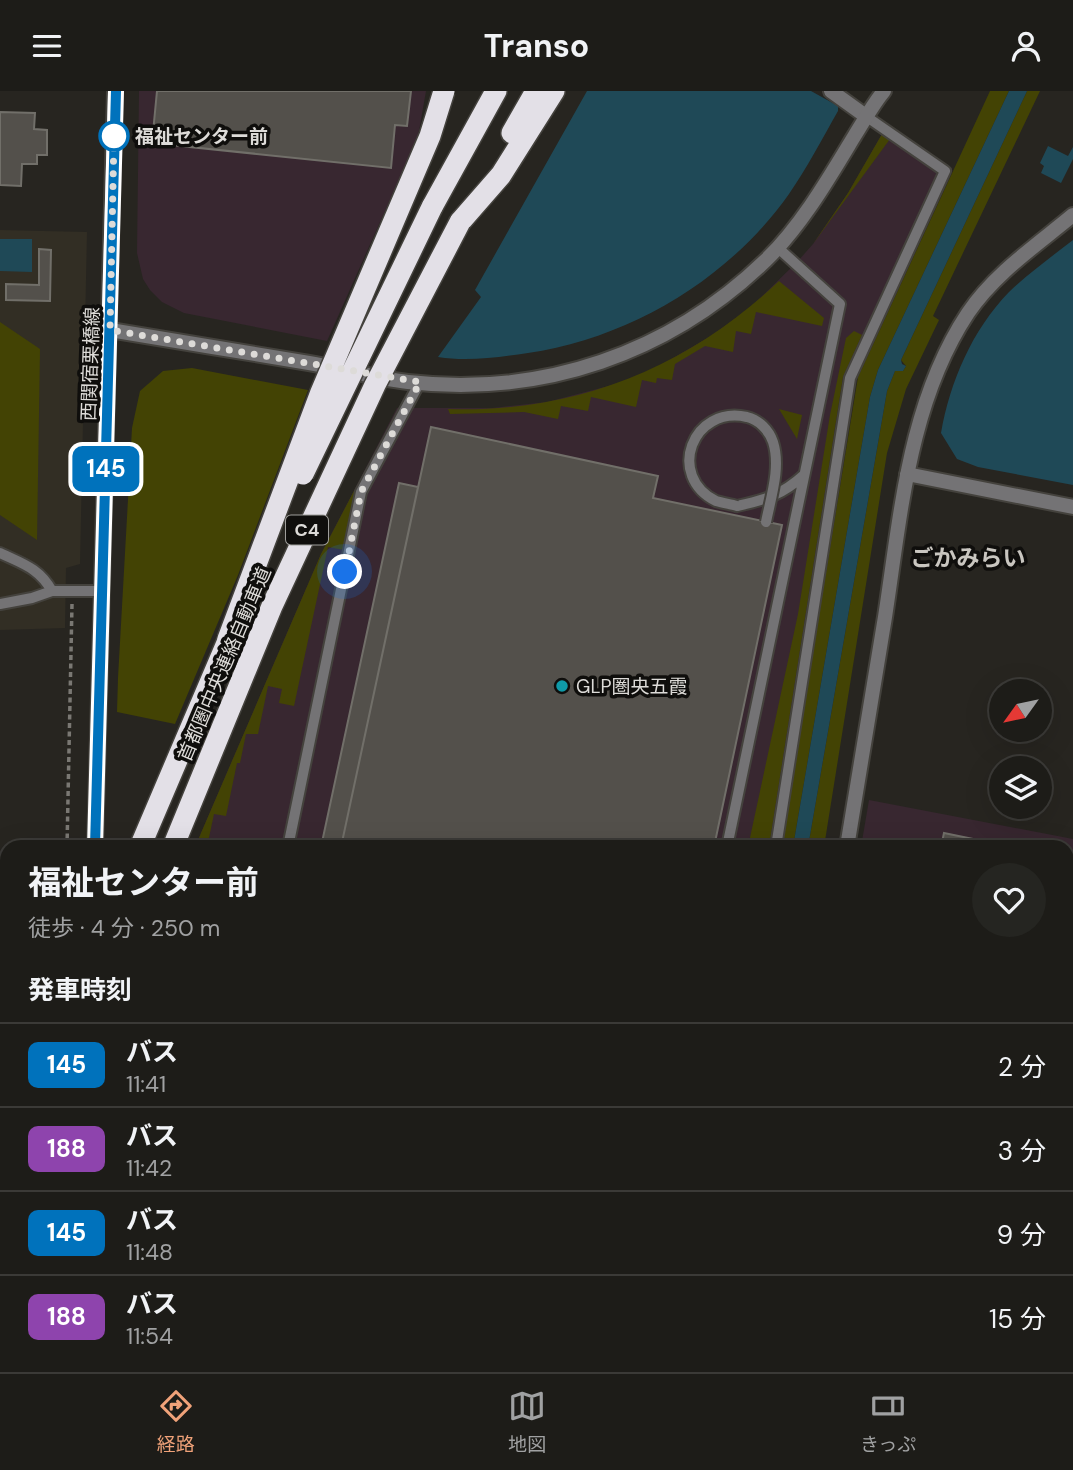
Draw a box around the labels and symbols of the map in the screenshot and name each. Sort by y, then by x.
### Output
marker: 福祉センター前 [99,121,129,151]
place label: 福祉センター前 [135,124,268,149]
street label: 西関宿栗橋線 [76,307,105,421]
line badge: 145 [66,446,146,492]
road number: C4 [286,515,328,545]
district label: ごかみらい [911,543,1026,573]
your location [327,554,362,589]
street label: 首都圏中央連絡自動車道 [172,563,277,765]
place label: GLP圏央五霞 [576,674,687,699]
marker: GLP圏央五霞 [554,678,570,694]
north arrow [989,679,1052,742]

